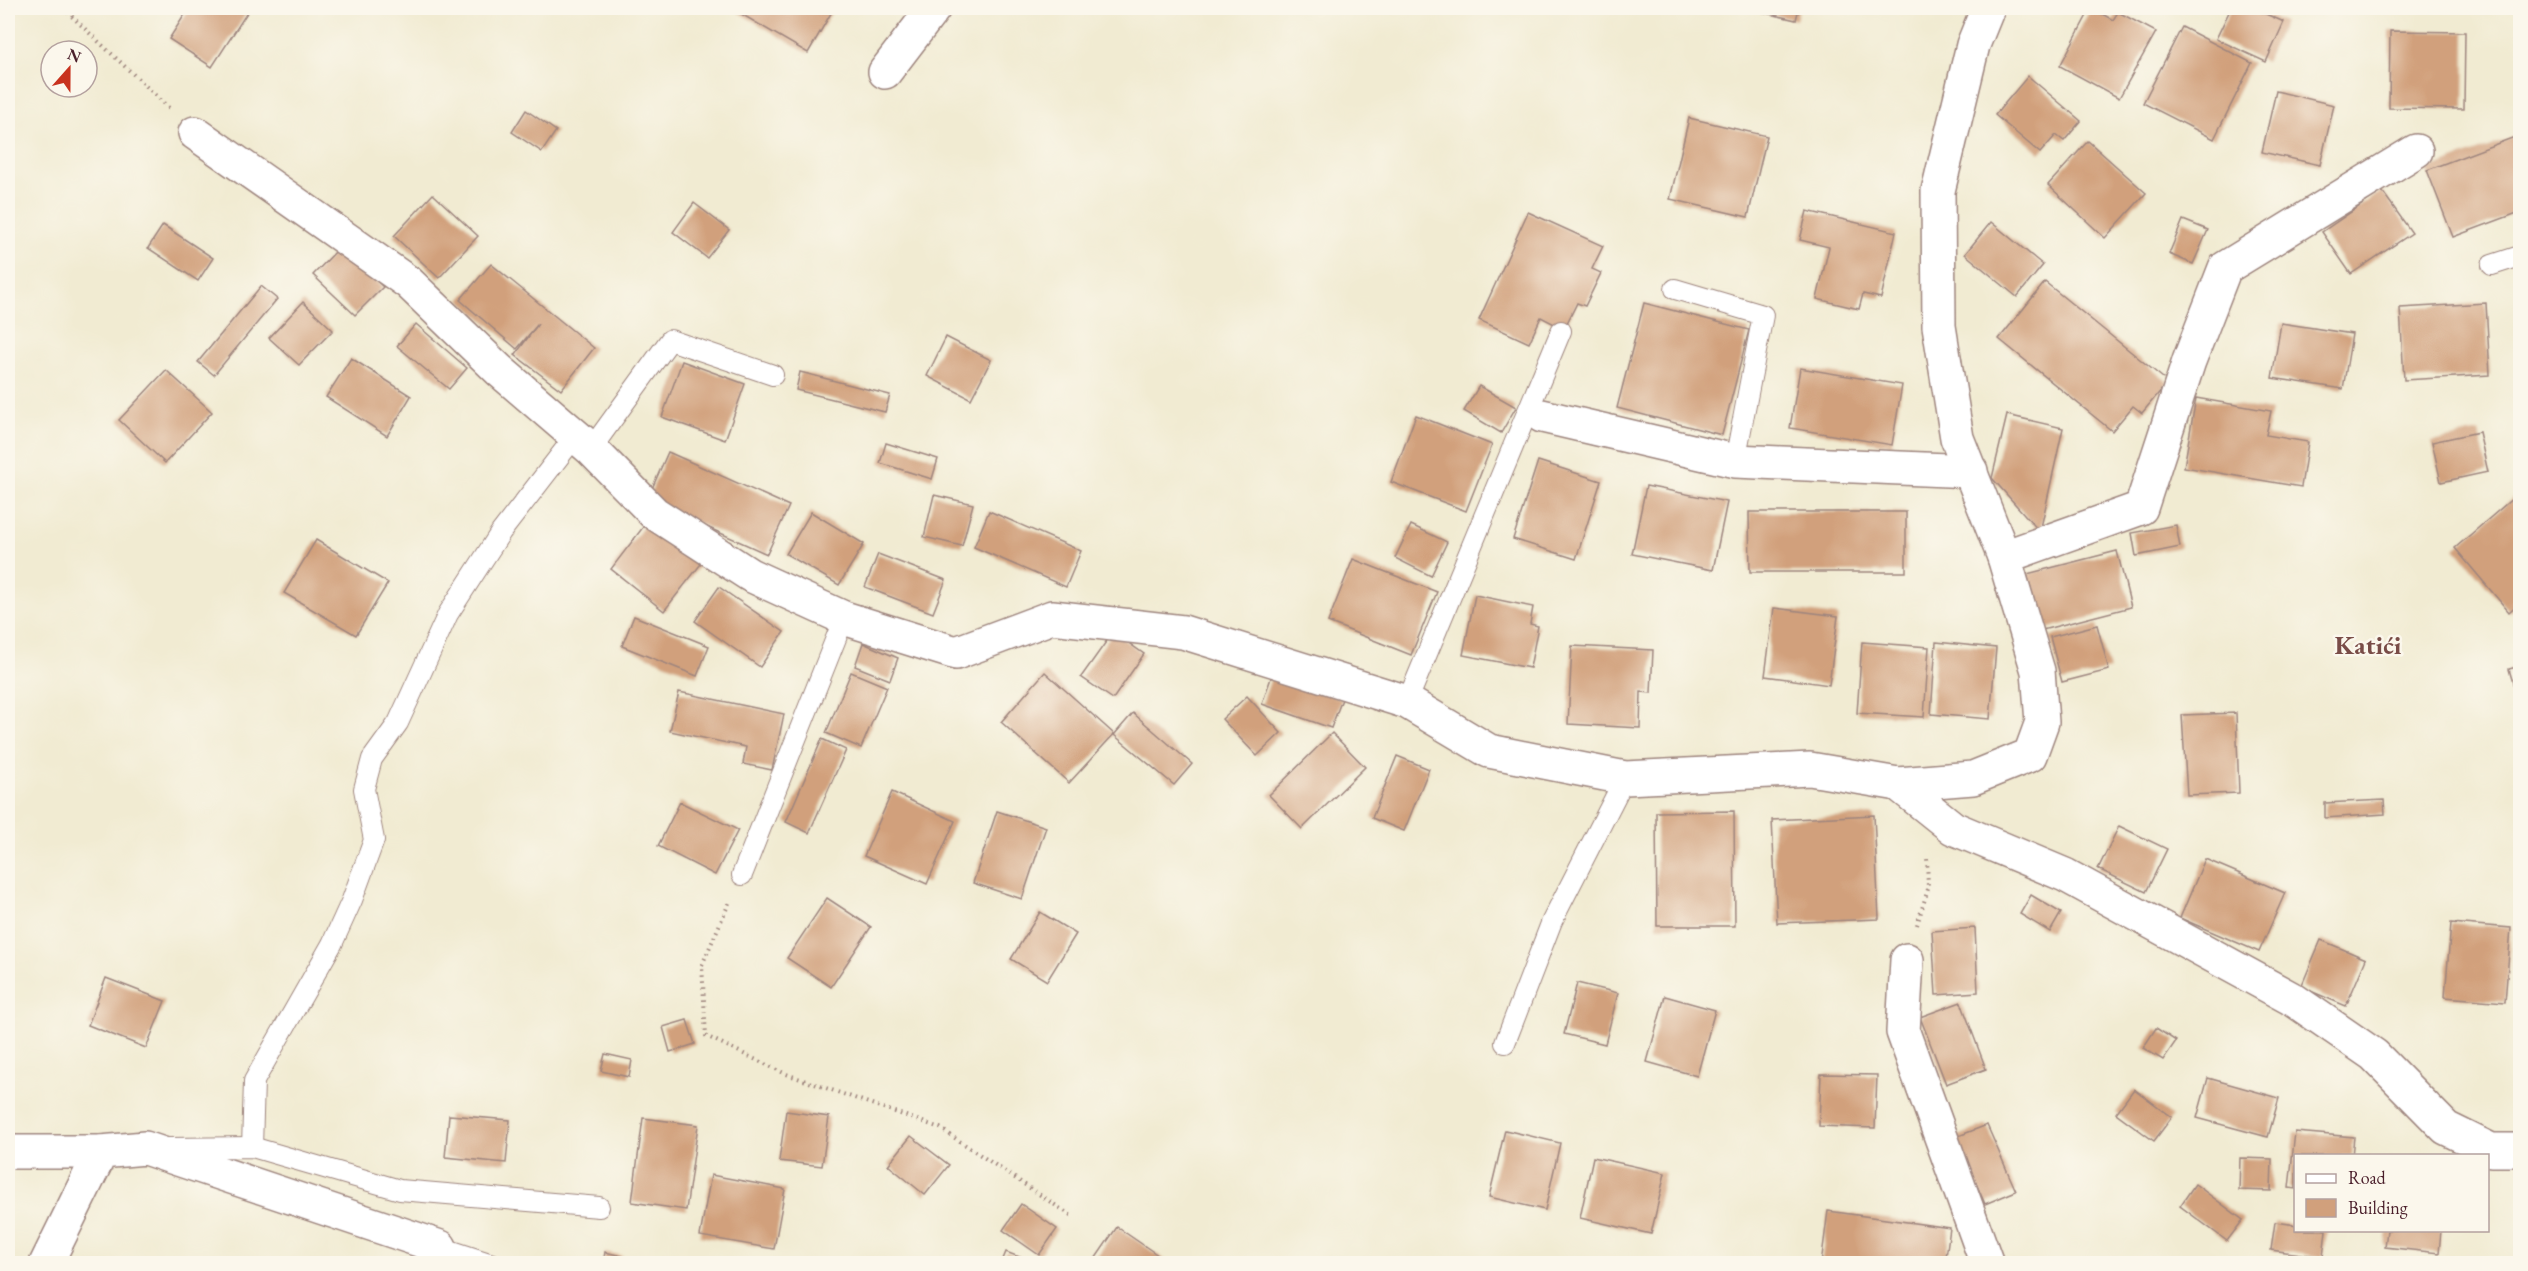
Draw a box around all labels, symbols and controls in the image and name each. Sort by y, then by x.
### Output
north arrow [39,39,99,99]
text: N [64,43,84,68]
district label: Katići [2334,628,2402,662]
legend [2294,1154,2489,1232]
text: Road [2348,1166,2387,1189]
text: Building [2348,1196,2408,1219]

